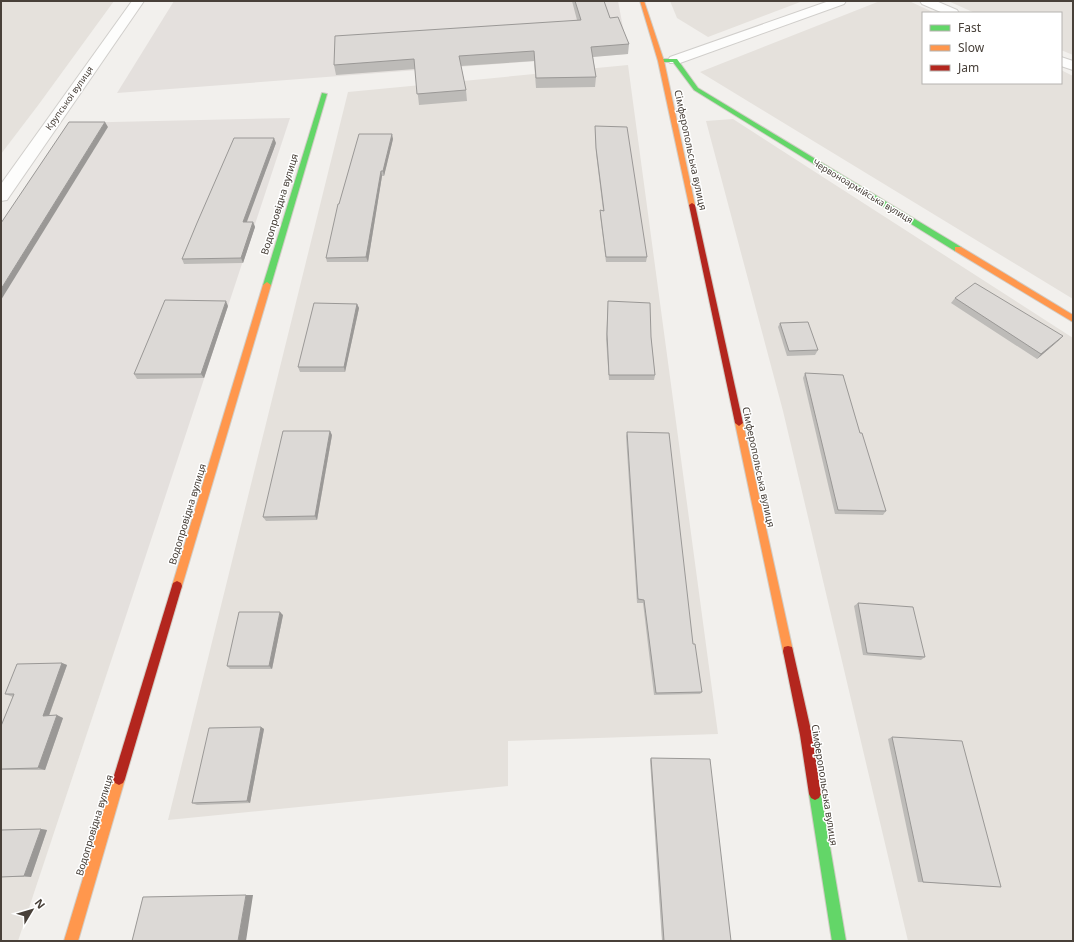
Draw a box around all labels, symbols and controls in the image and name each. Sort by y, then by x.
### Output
legend [922,12,1062,84]
text: Fast [958,19,982,36]
text: Slow [958,39,985,56]
text: Jam [957,59,979,76]
street label: Крупської вулиця [42,63,96,133]
street label: Сімферопольська вулиця [671,89,711,211]
street label: Водопровідна вулиця [257,152,301,256]
street label: Червоноармійська вулиця [810,156,916,226]
street label: Сімферопольська вулиця [739,406,779,528]
street label: Водопровідна вулиця [165,462,209,566]
street label: Сімферопольська вулиця [808,723,842,847]
street label: Водопровідна вулиця [72,773,116,877]
north arrow [12,890,52,930]
text: N [32,895,49,912]

